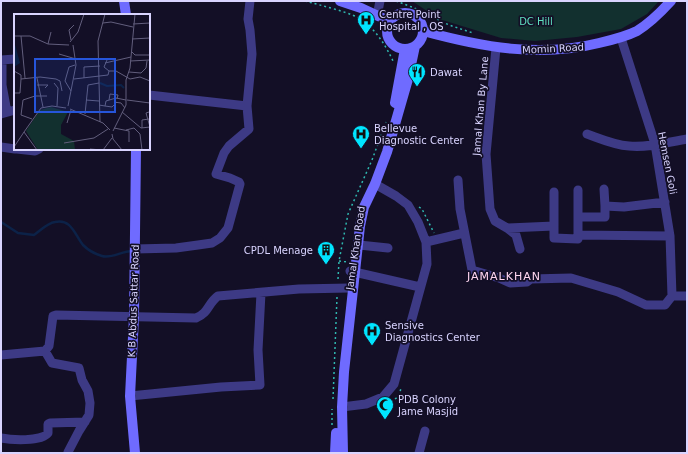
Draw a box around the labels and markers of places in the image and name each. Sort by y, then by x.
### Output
place label: Centre Point Hospital , OS [379,9,444,32]
hospital icon: Centre Point Hospital , OS [356,10,376,35]
restaurant icon: Dawat [407,62,427,87]
place label: Dawat [430,67,462,78]
place label: Bellevue Diagnostic Center [374,123,465,146]
hospital icon: Bellevue Diagnostic Center [351,124,371,149]
building icon: CPDL Menage [316,240,336,265]
place label: CPDL Menage [244,245,313,256]
place label: Sensive Diagnostics Center [385,320,481,343]
hospital icon: Sensive Diagnostics Center [362,321,382,346]
place label: PDB Colony Jame Masjid [397,394,458,417]
mosque icon: PDB Colony Jame Masjid [375,395,395,420]

